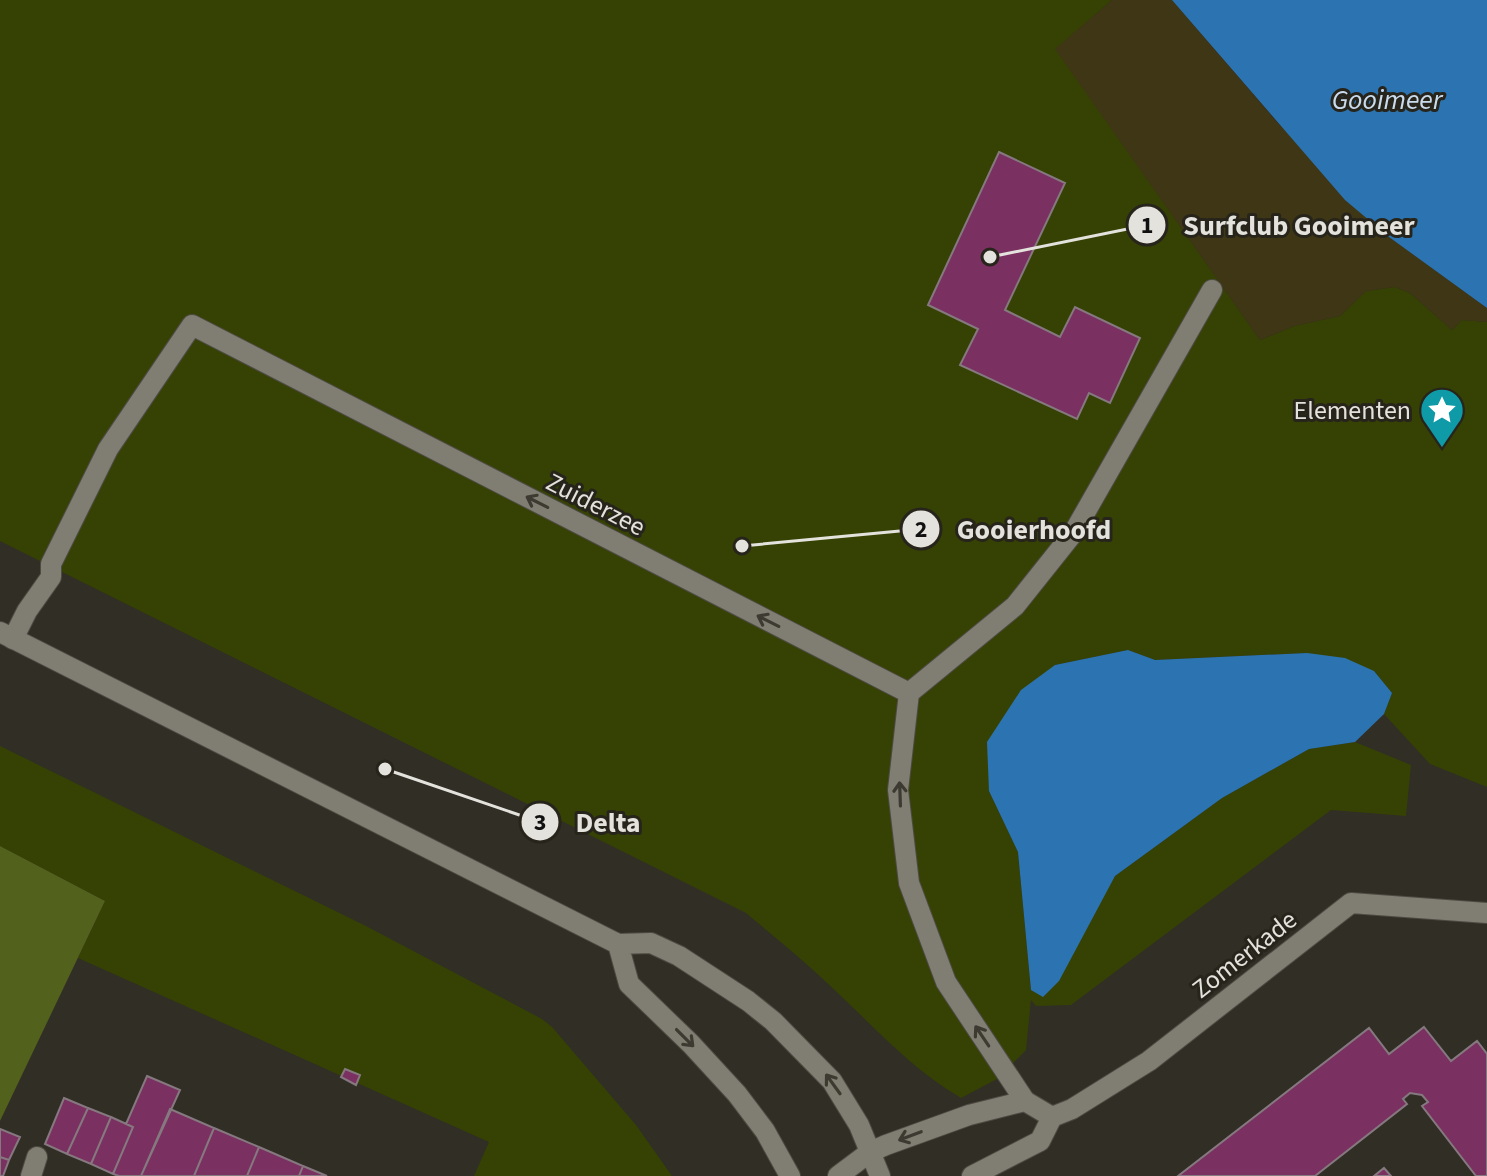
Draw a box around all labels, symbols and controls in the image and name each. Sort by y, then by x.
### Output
water label: Gooimeer [1332,80,1444,120]
callout: Surfclub Gooimeer [1127,199,1431,251]
text: Surfclub Gooimeer [1183,206,1416,246]
text: 1 [1141,208,1153,243]
place icon: Elementen [1418,386,1466,449]
place label: Elementen [1294,392,1411,429]
street label: Zuiderzee [540,464,652,545]
one-way arrow [525,494,549,510]
callout: Gooierhoofd [901,503,1127,555]
text: Gooierhoofd [957,510,1111,550]
text: 2 [915,512,927,547]
one-way arrow [757,612,781,628]
one-way arrow [892,781,907,808]
callout: Delta [520,796,657,848]
text: Delta [575,803,641,843]
text: 3 [534,805,546,840]
street label: Zomerkade [1184,902,1305,1007]
one-way arrow [974,1025,991,1047]
one-way arrow [676,1028,695,1048]
one-way arrow [825,1073,841,1095]
one-way arrow [898,1130,923,1144]

